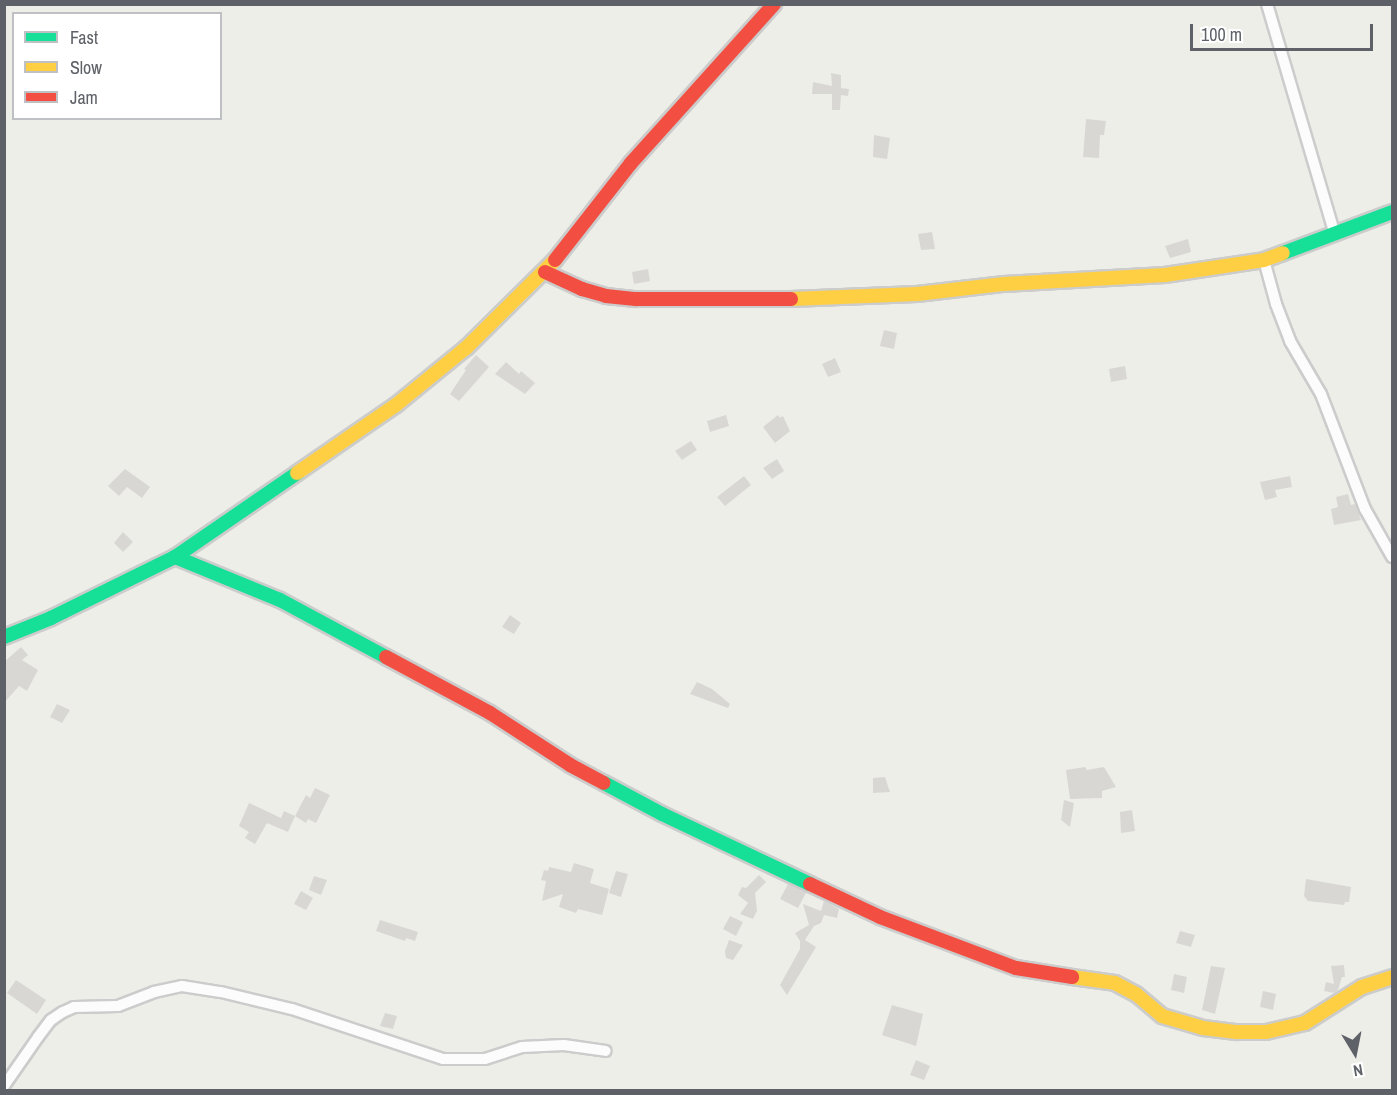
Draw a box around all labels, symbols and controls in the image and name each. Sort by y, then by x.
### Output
legend [12,12,222,120]
scale bar [1193,12,1376,50]
text: 100 m [1201,22,1242,47]
text: Fast [70,25,98,50]
text: Slow [70,55,102,80]
text: Jam [70,85,98,110]
north arrow [1325,1023,1385,1083]
text: N [1352,1059,1365,1082]

